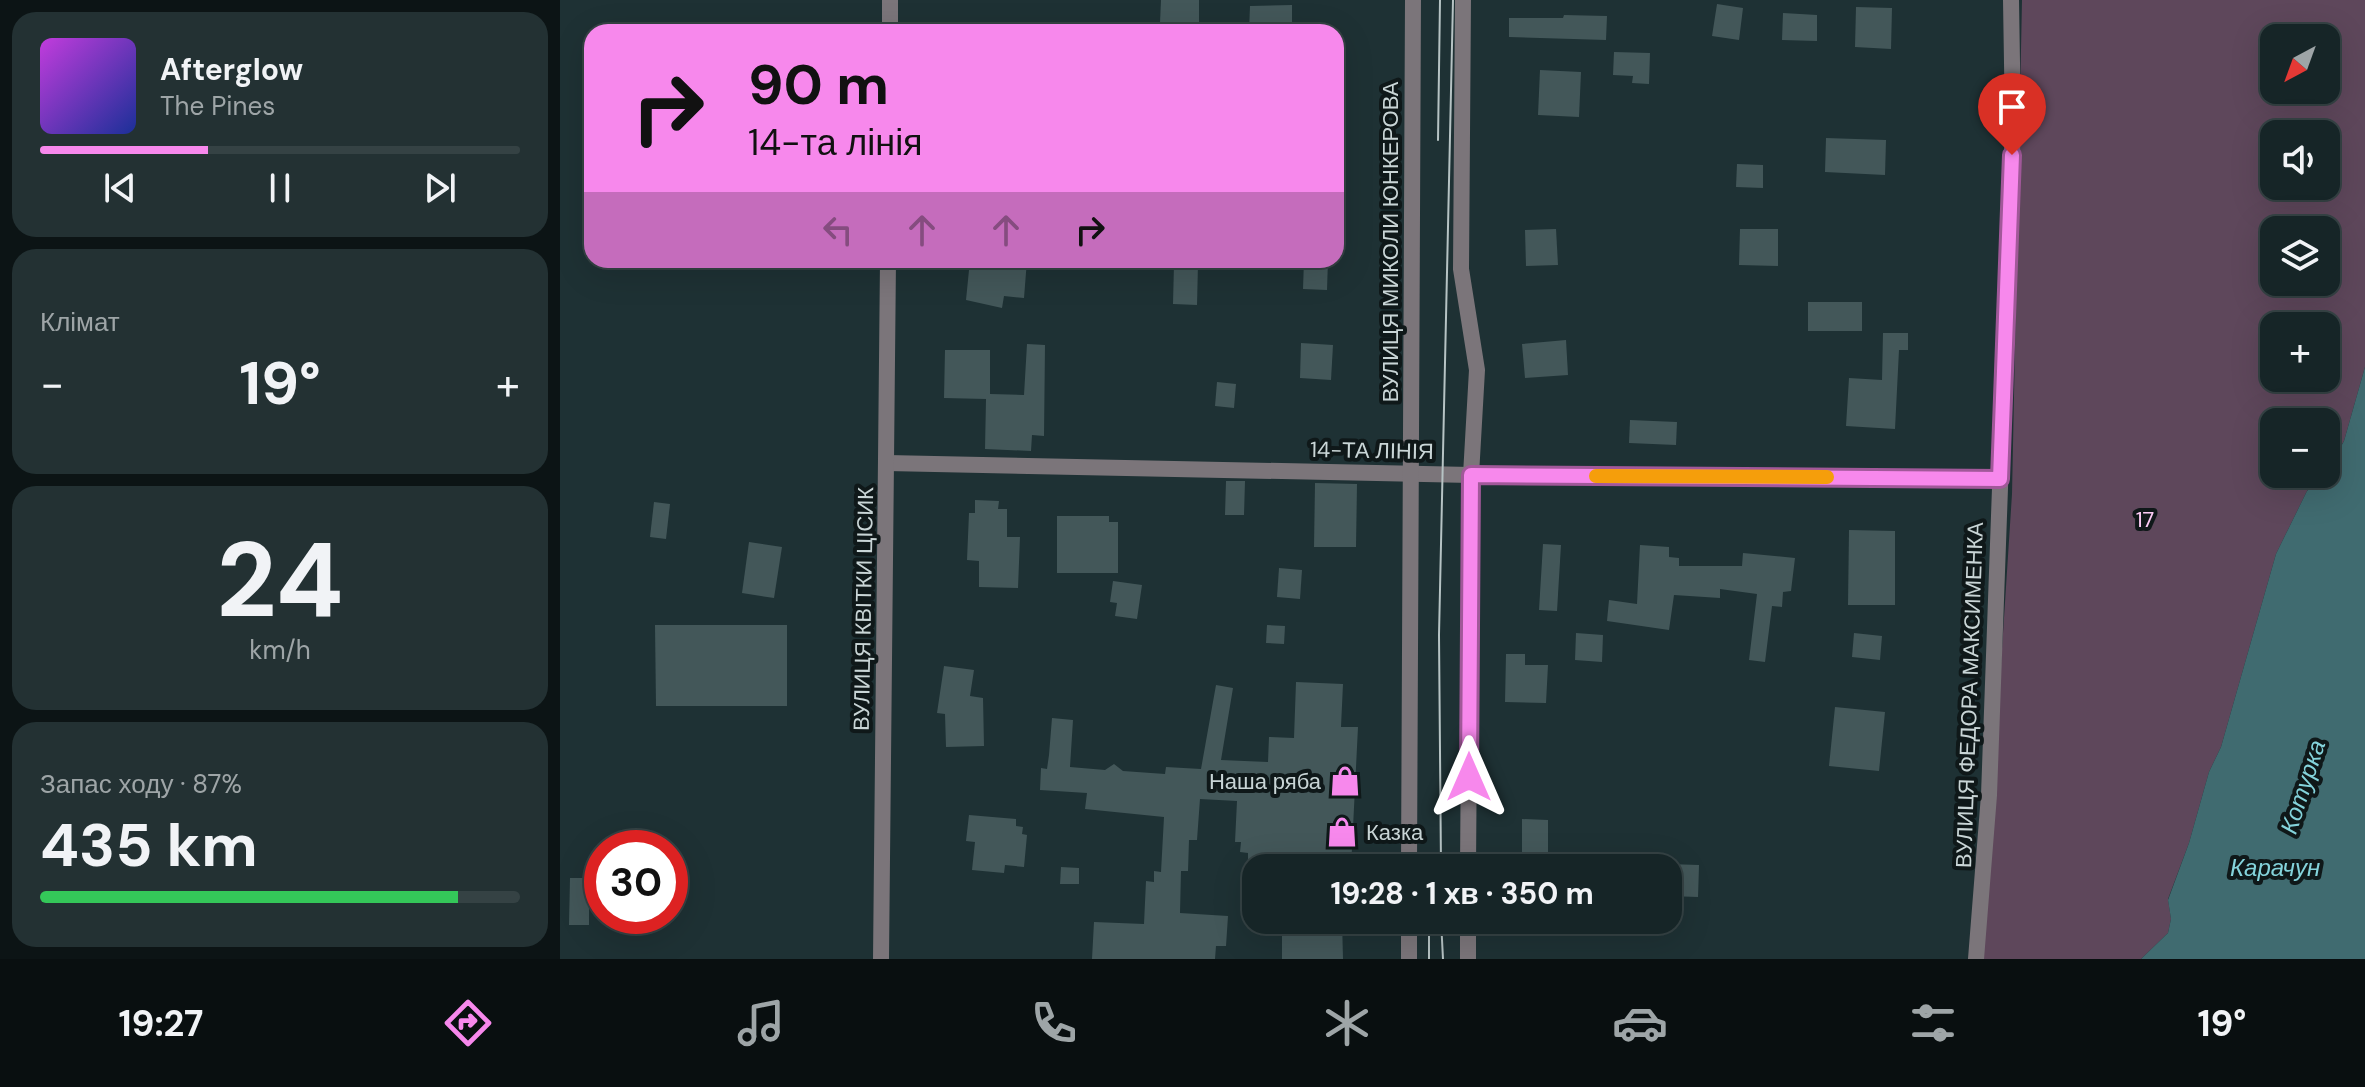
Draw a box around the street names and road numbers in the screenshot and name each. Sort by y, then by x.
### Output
street label: ВУЛИЦЯ МИКОЛИ ЮНКЕРОВА [1376,81,1405,402]
street label: 14-ТА ЛІНІЯ [1310,435,1434,466]
street label: ВУЛИЦЯ КВІТКИ ЦІСИК [847,487,880,731]
street label: ВУЛИЦЯ ФЕДОРА МАКСИМЕНКА [1949,521,1990,869]

